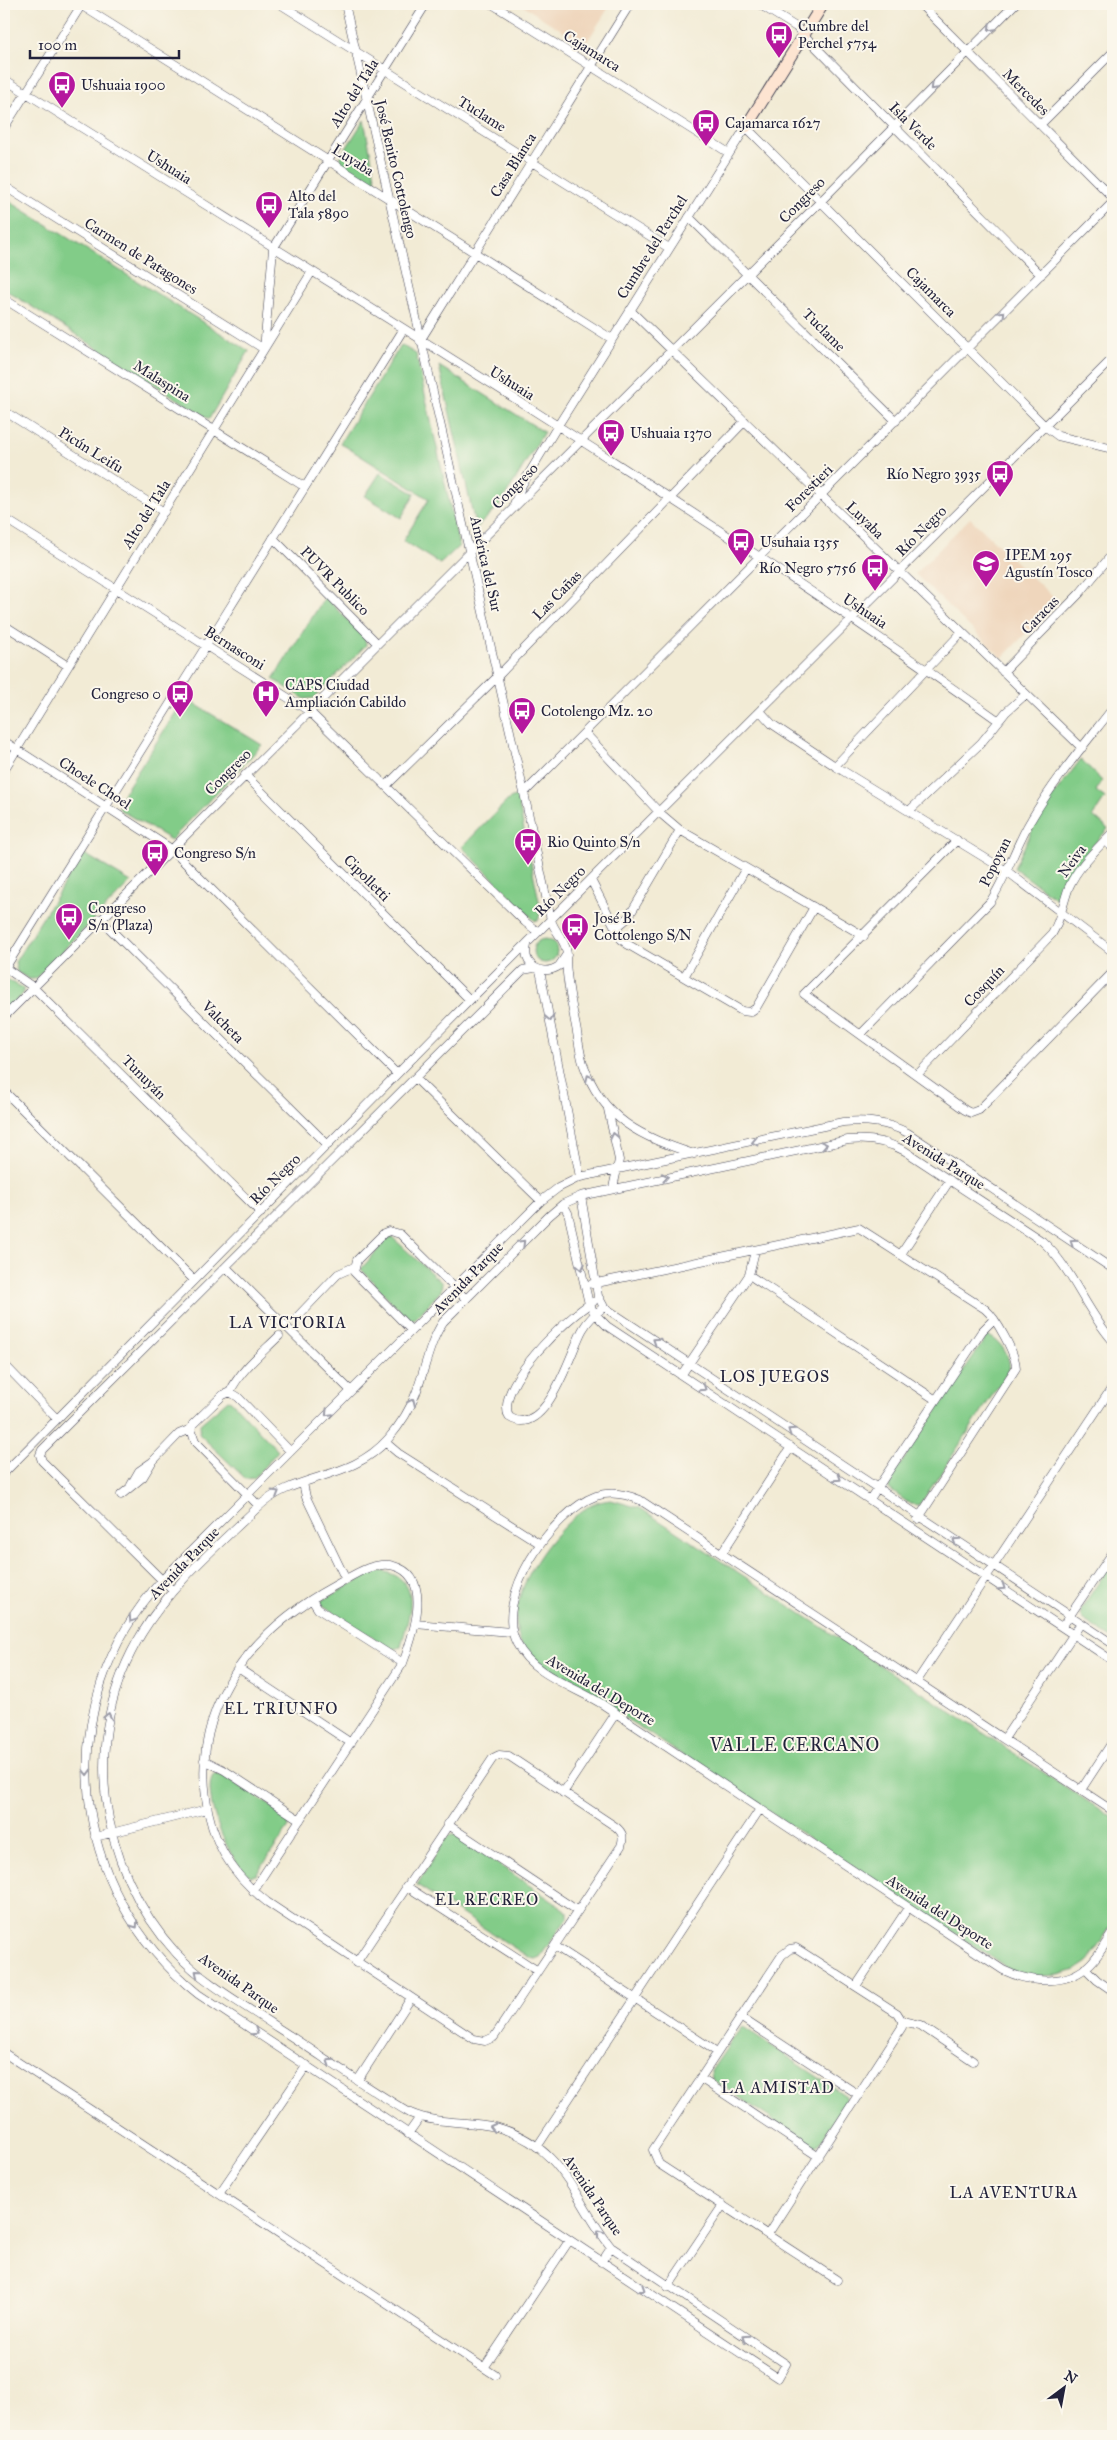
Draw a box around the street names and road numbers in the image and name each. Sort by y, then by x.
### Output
street label: Cajamarca [560,26,624,76]
street label: Alto del Tala [325,55,383,131]
street label: Mercedes [999,65,1053,119]
street label: Tuclame [455,92,509,136]
street label: José Benito Cottolengo [370,96,421,241]
street label: Isla Verde [885,98,941,154]
street label: Casa Blanca [486,129,540,201]
street label: Luyaba [329,140,378,180]
street label: Ushuaia [143,146,196,188]
street label: Congreso [775,173,829,227]
street label: Cumbre del Perchel [613,191,692,302]
street label: Carmen de Patagones [81,214,201,298]
street label: Cajamarca [902,263,960,321]
street label: Tuclame [799,305,849,355]
street label: Malaspina [130,356,194,406]
street label: Ushuaia [486,362,539,404]
street label: Picún Leifu [55,423,127,477]
street label: Congreso [488,459,542,513]
street label: Forestieri [782,461,836,515]
street label: Alto del Tala [117,476,175,552]
street label: Luyaba [842,498,888,543]
street label: Río Negro [892,502,950,560]
street label: América del Sur [466,513,506,614]
street label: PUVR Publico [297,543,374,620]
street label: Las Cañas [529,566,585,624]
street label: Ushuaia [839,590,891,633]
street label: Caracas [1017,592,1063,638]
street label: Bernasconi [201,622,269,674]
street label: Congreso [201,745,255,799]
street label: Choele Choel [56,753,135,813]
street label: Popoyan [975,835,1015,889]
street label: Neiva [1054,841,1090,881]
street label: Cipolletti [340,851,394,905]
street label: Río Negro [531,862,589,920]
street label: Cosquín [960,961,1009,1011]
street label: Valcheta [197,996,248,1047]
street label: Tunuyán [118,1051,170,1103]
street label: Avenida Parque [898,1128,988,1194]
street label: Río Negro [246,1150,304,1208]
street label: Avenida Parque [428,1238,508,1319]
street label: Avenida Parque [144,1523,224,1604]
street label: Avenida del Deporte [543,1650,659,1730]
street label: Avenida del Deporte [882,1870,997,1953]
street label: Avenida Parque [194,1948,283,2018]
street label: Avenida Parque [558,2150,627,2239]

